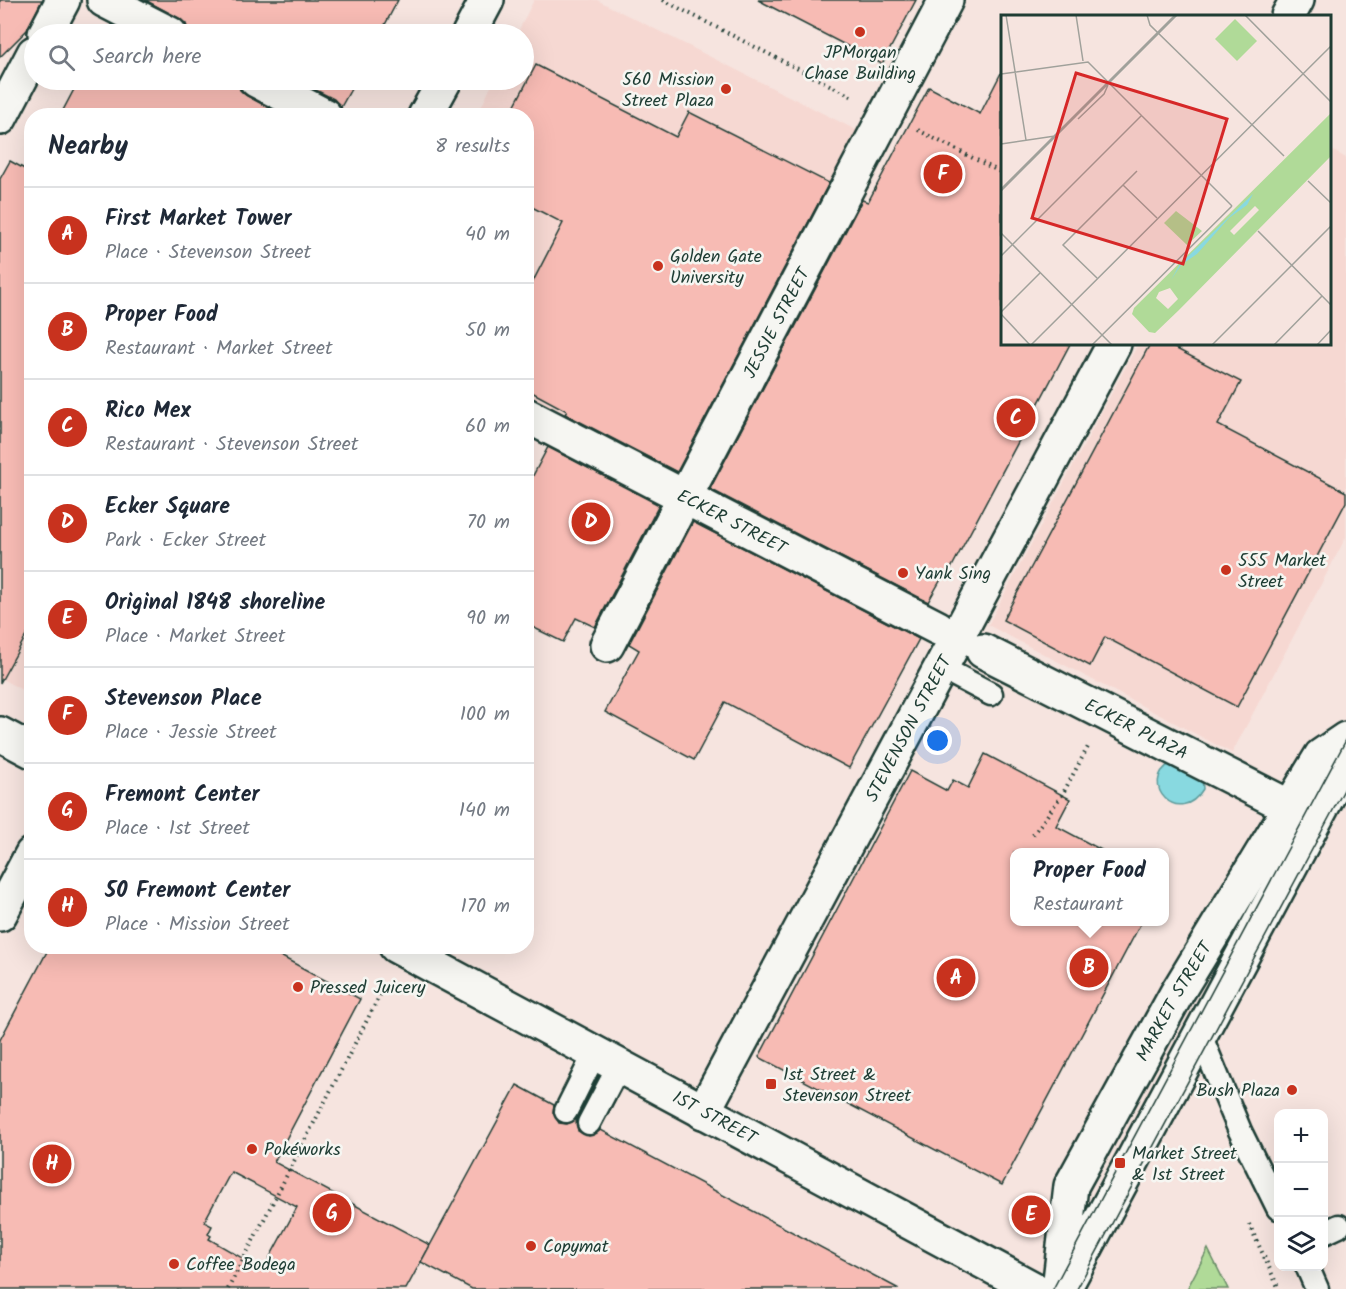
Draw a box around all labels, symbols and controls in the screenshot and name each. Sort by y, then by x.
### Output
inset map [1001,15,1331,345]
search box [24,24,534,90]
marker: JPMorgan Chase Building [853,25,867,39]
place label: JPMorgan Chase Building [804,39,916,89]
text: Search here [93,40,201,75]
icon: search [45,41,78,74]
place label: 560 Mission Street Plaza [622,66,714,116]
marker: 560 Mission Street Plaza [719,82,733,96]
text: Nearby [48,126,128,168]
text: 8 results [435,131,510,163]
pin: F [924,152,962,196]
text: First Market Tower [105,202,291,237]
text: A [61,219,74,251]
text: 40 m [465,219,510,251]
text: Place · Stevenson Street [105,237,311,269]
place label: Golden Gate University [670,243,762,293]
marker: Golden Gate University [651,259,665,273]
street label: JESSIE STREET [736,262,819,384]
text: Proper Food [105,298,218,333]
text: B [61,315,74,347]
text: 50 m [465,315,510,347]
text: Restaurant · Market Street [105,333,333,365]
text: Rico Mex [105,394,191,429]
pin: C [996,396,1036,440]
text: C [61,411,74,443]
text: 60 m [465,411,510,443]
text: Restaurant · Stevenson Street [105,429,359,461]
street label: ECKER STREET [671,482,793,564]
text: Ecker Square [105,490,230,525]
pin: D [572,500,610,544]
text: D [61,507,74,539]
text: 70 m [467,507,510,539]
text: Park · Ecker Street [105,525,266,557]
place label: 555 Market Street [1238,547,1327,597]
place label: Yank Sing [915,560,991,589]
marker: 555 Market Street [1219,563,1233,577]
marker: Yank Sing [896,566,910,580]
text: Original 1848 shoreline [105,586,325,621]
text: E [62,603,73,635]
text: 90 m [466,603,510,635]
text: Place · Market Street [105,621,285,653]
street label: STEVENSON STREET [858,650,961,808]
text: Stevenson Place [105,682,262,717]
street label: ECKER PLAZA [1079,692,1193,769]
text: F [62,699,73,731]
text: 100 m [460,699,510,731]
text: Place · Jessie Street [105,717,277,749]
your location [923,726,952,755]
text: Fremont Center [105,778,259,813]
text: G [62,795,73,827]
text: 140 m [459,795,510,827]
text: Place · 1st Street [105,813,250,845]
popup [1010,848,1169,926]
text: Proper Food [1033,854,1146,889]
text: 50 Fremont Center [105,874,290,909]
text: Restaurant [1033,889,1123,921]
text: H [61,891,74,923]
text: 170 m [461,891,510,923]
text: Place · Mission Street [105,909,290,941]
street label: MARKET STREET [1129,935,1222,1067]
pin: B [1070,946,1108,990]
pin: A [936,956,976,1000]
place label: Pressed Juicery [310,974,426,1003]
marker: Pressed Juicery [291,980,305,994]
place label: 1st Street & Stevenson Street [783,1061,912,1111]
marker: 1st Street & Stevenson Street [764,1077,778,1091]
place label: Bush Plaza [1196,1077,1280,1106]
marker: Bush Plaza [1285,1083,1299,1097]
street label: 1ST STREET [667,1084,763,1154]
map controls [1274,1109,1328,1271]
button: + [1274,1109,1328,1163]
place label: Pokéworks [264,1136,341,1165]
place label: Market Street & 1st Street [1132,1140,1238,1190]
pin: H [32,1142,72,1186]
marker: Pokéworks [245,1142,259,1156]
marker: Market Street & 1st Street [1113,1156,1127,1170]
button: − [1274,1163,1328,1217]
pin: G [312,1190,352,1236]
pin: E [1012,1192,1050,1238]
button: layers [1274,1217,1328,1271]
place label: Copymat [543,1233,610,1262]
marker: Copymat [524,1239,538,1253]
place label: Coffee Bodega [186,1251,296,1280]
marker: Coffee Bodega [167,1257,181,1271]

